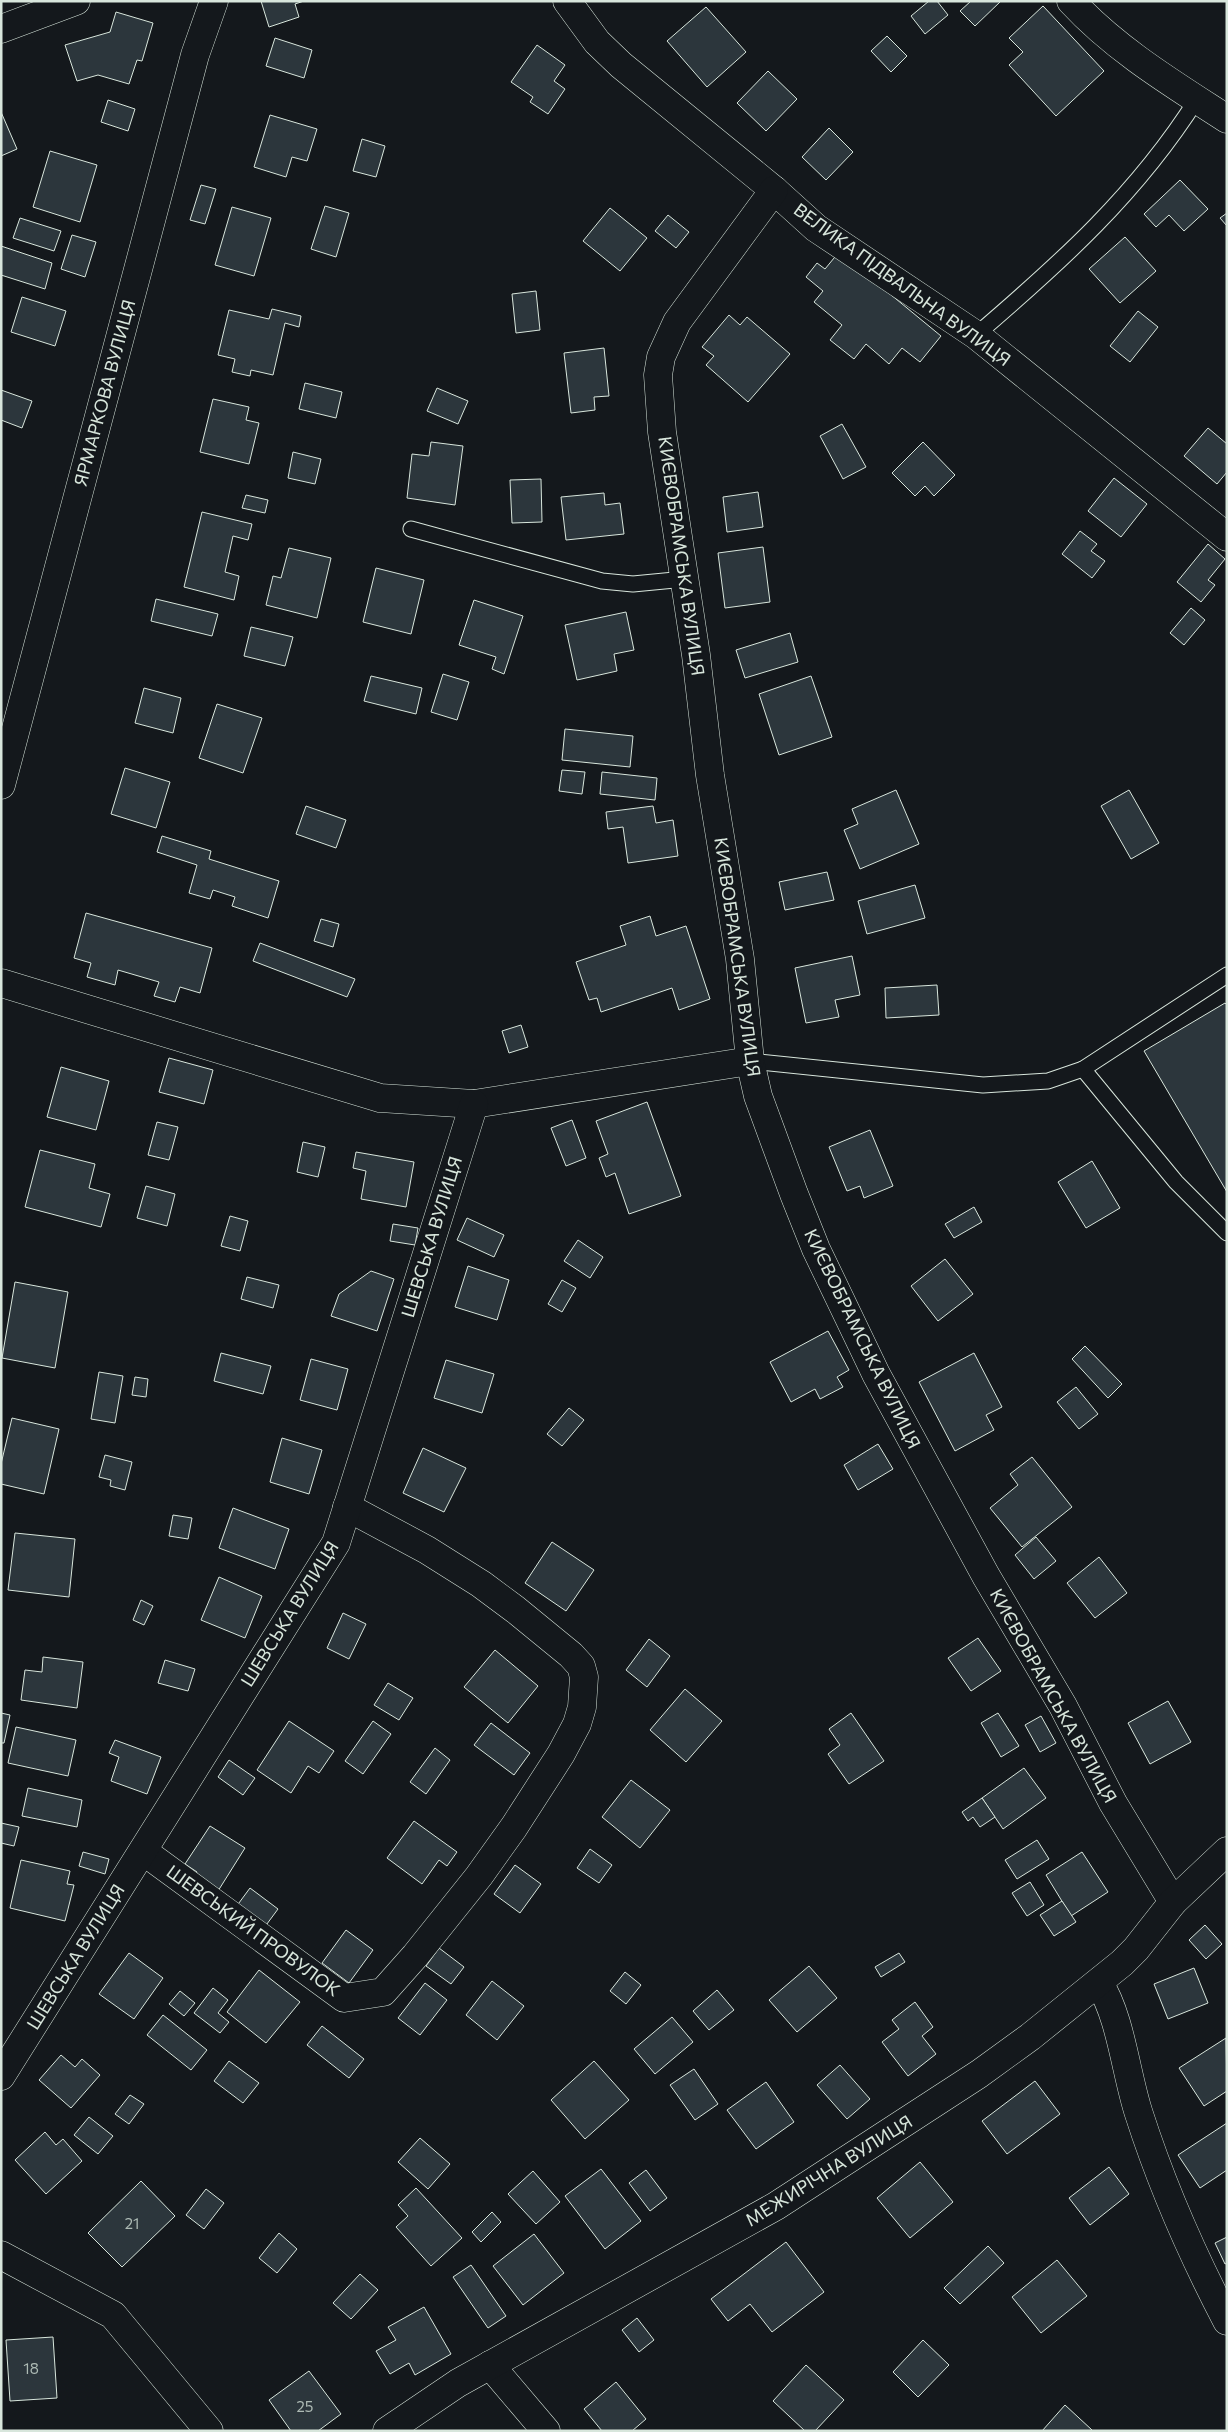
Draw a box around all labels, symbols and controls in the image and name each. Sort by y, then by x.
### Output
street label: ВЕЛИКА ПІДВАЛЬНА ВУЛИЦЯ [790,198,1015,370]
street label: ЯРМАРКОВА ВУЛИЦЯ [69,297,140,488]
street label: КИЄВОБРАМСЬКА ВУЛИЦЯ [654,435,710,677]
street label: КИЄВОБРАМСЬКА ВУЛИЦЯ [710,836,766,1078]
street label: ШЕВСЬКА ВУЛИЦЯ [396,1153,466,1320]
street label: КИЄВОБРАМСЬКА ВУЛИЦЯ [800,1225,926,1452]
street label: ШЕВСЬКА ВУЛИЦЯ [235,1537,343,1690]
street label: КИЄВОБРАМСЬКА ВУЛИЦЯ [986,1585,1122,1807]
street label: ШЕВСЬКИЙ ПРОВУЛОК [163,1860,345,2001]
street label: ШЕВСЬКА ВУЛИЦЯ [21,1880,129,2033]
street label: МЕЖИРІЧНА ВУЛИЦЯ [741,2110,916,2231]
house number: 21 [125,2214,139,2232]
house number: 18 [23,2359,39,2377]
house number: 25 [297,2397,313,2415]

